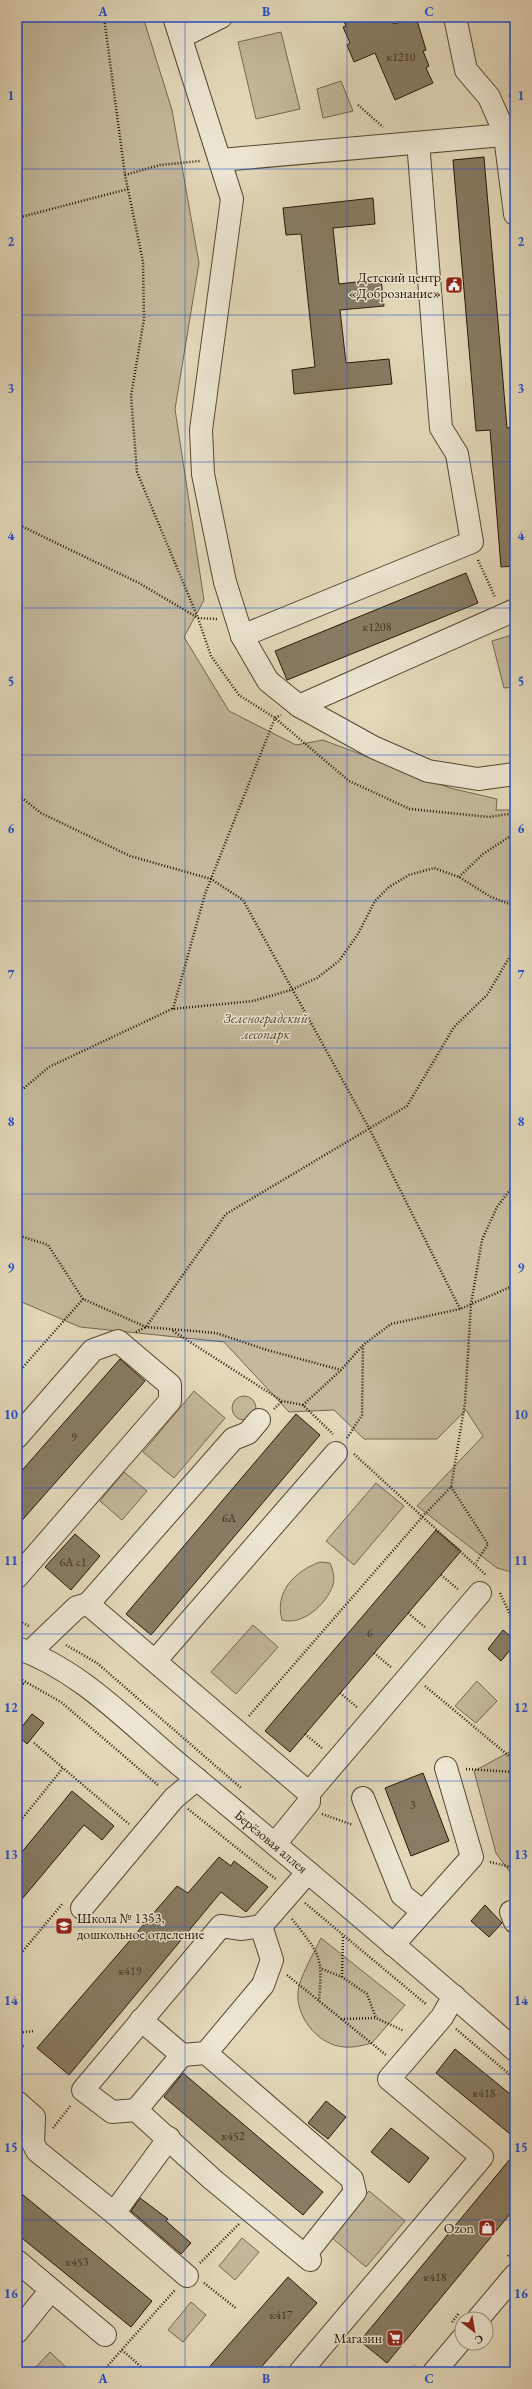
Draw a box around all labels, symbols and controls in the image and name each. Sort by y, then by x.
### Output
text: A [97,3,108,20]
text: B [262,3,270,20]
text: C [424,3,434,20]
house number: к1210 [387,49,416,65]
text: 1 [8,87,15,104]
text: 1 [518,87,525,104]
text: 2 [8,233,15,250]
text: 2 [518,233,525,250]
place label: Детский центр «Добрознание» [349,268,441,302]
public building icon: Детский центр «Добрознание» [444,275,464,295]
text: 3 [8,380,15,397]
text: 3 [518,380,525,397]
text: 4 [8,527,15,544]
text: 4 [518,527,525,544]
house number: к1208 [363,619,392,635]
text: 5 [8,673,14,690]
text: 5 [518,673,524,690]
text: 6 [8,820,15,837]
text: 6 [518,820,525,837]
text: 7 [8,966,15,983]
text: 7 [518,966,525,983]
park label: Зеленоградский лесопарк [224,1009,308,1043]
text: 8 [8,1113,15,1130]
text: 8 [518,1113,525,1130]
text: 9 [8,1259,15,1276]
text: 9 [518,1259,525,1276]
text: 10 [4,1406,18,1423]
text: 10 [514,1406,528,1423]
house number: 9 [71,1429,77,1445]
house number: 6А [222,1510,237,1526]
text: 11 [4,1552,18,1569]
text: 11 [514,1552,528,1569]
house number: 6А с1 [59,1554,87,1570]
house number: 6 [367,1625,373,1641]
text: 12 [4,1699,18,1716]
text: 12 [514,1699,528,1716]
house number: 3 [410,1797,416,1813]
street label: Берёзовая аллея [231,1805,312,1877]
text: 13 [4,1846,18,1863]
text: 13 [514,1846,528,1863]
place label: Школа № 1353, дошкольное отделение [77,1909,205,1943]
school or university icon: Школа № 1353, дошкольное отделение [54,1916,74,1936]
house number: к419 [118,1963,142,1979]
text: 14 [4,1992,18,2009]
text: 14 [514,1992,528,2009]
house number: к418 [472,2085,496,2101]
house number: к452 [221,2128,245,2144]
text: 15 [4,2139,18,2156]
text: 15 [514,2139,528,2156]
shop icon: Ozon [477,2218,497,2238]
place label: Ozon [444,2219,475,2237]
house number: к453 [65,2254,89,2270]
house number: к418 [423,2269,447,2285]
text: 16 [4,2285,18,2302]
text: 16 [514,2285,528,2302]
house number: к417 [269,2307,293,2323]
north arrow [454,2311,494,2351]
supermarket icon: Магазин [385,2328,405,2348]
place label: Магазин [334,2329,382,2347]
text: С [472,2332,486,2348]
text: A [97,2370,108,2387]
text: B [262,2370,270,2387]
text: C [424,2370,434,2387]

